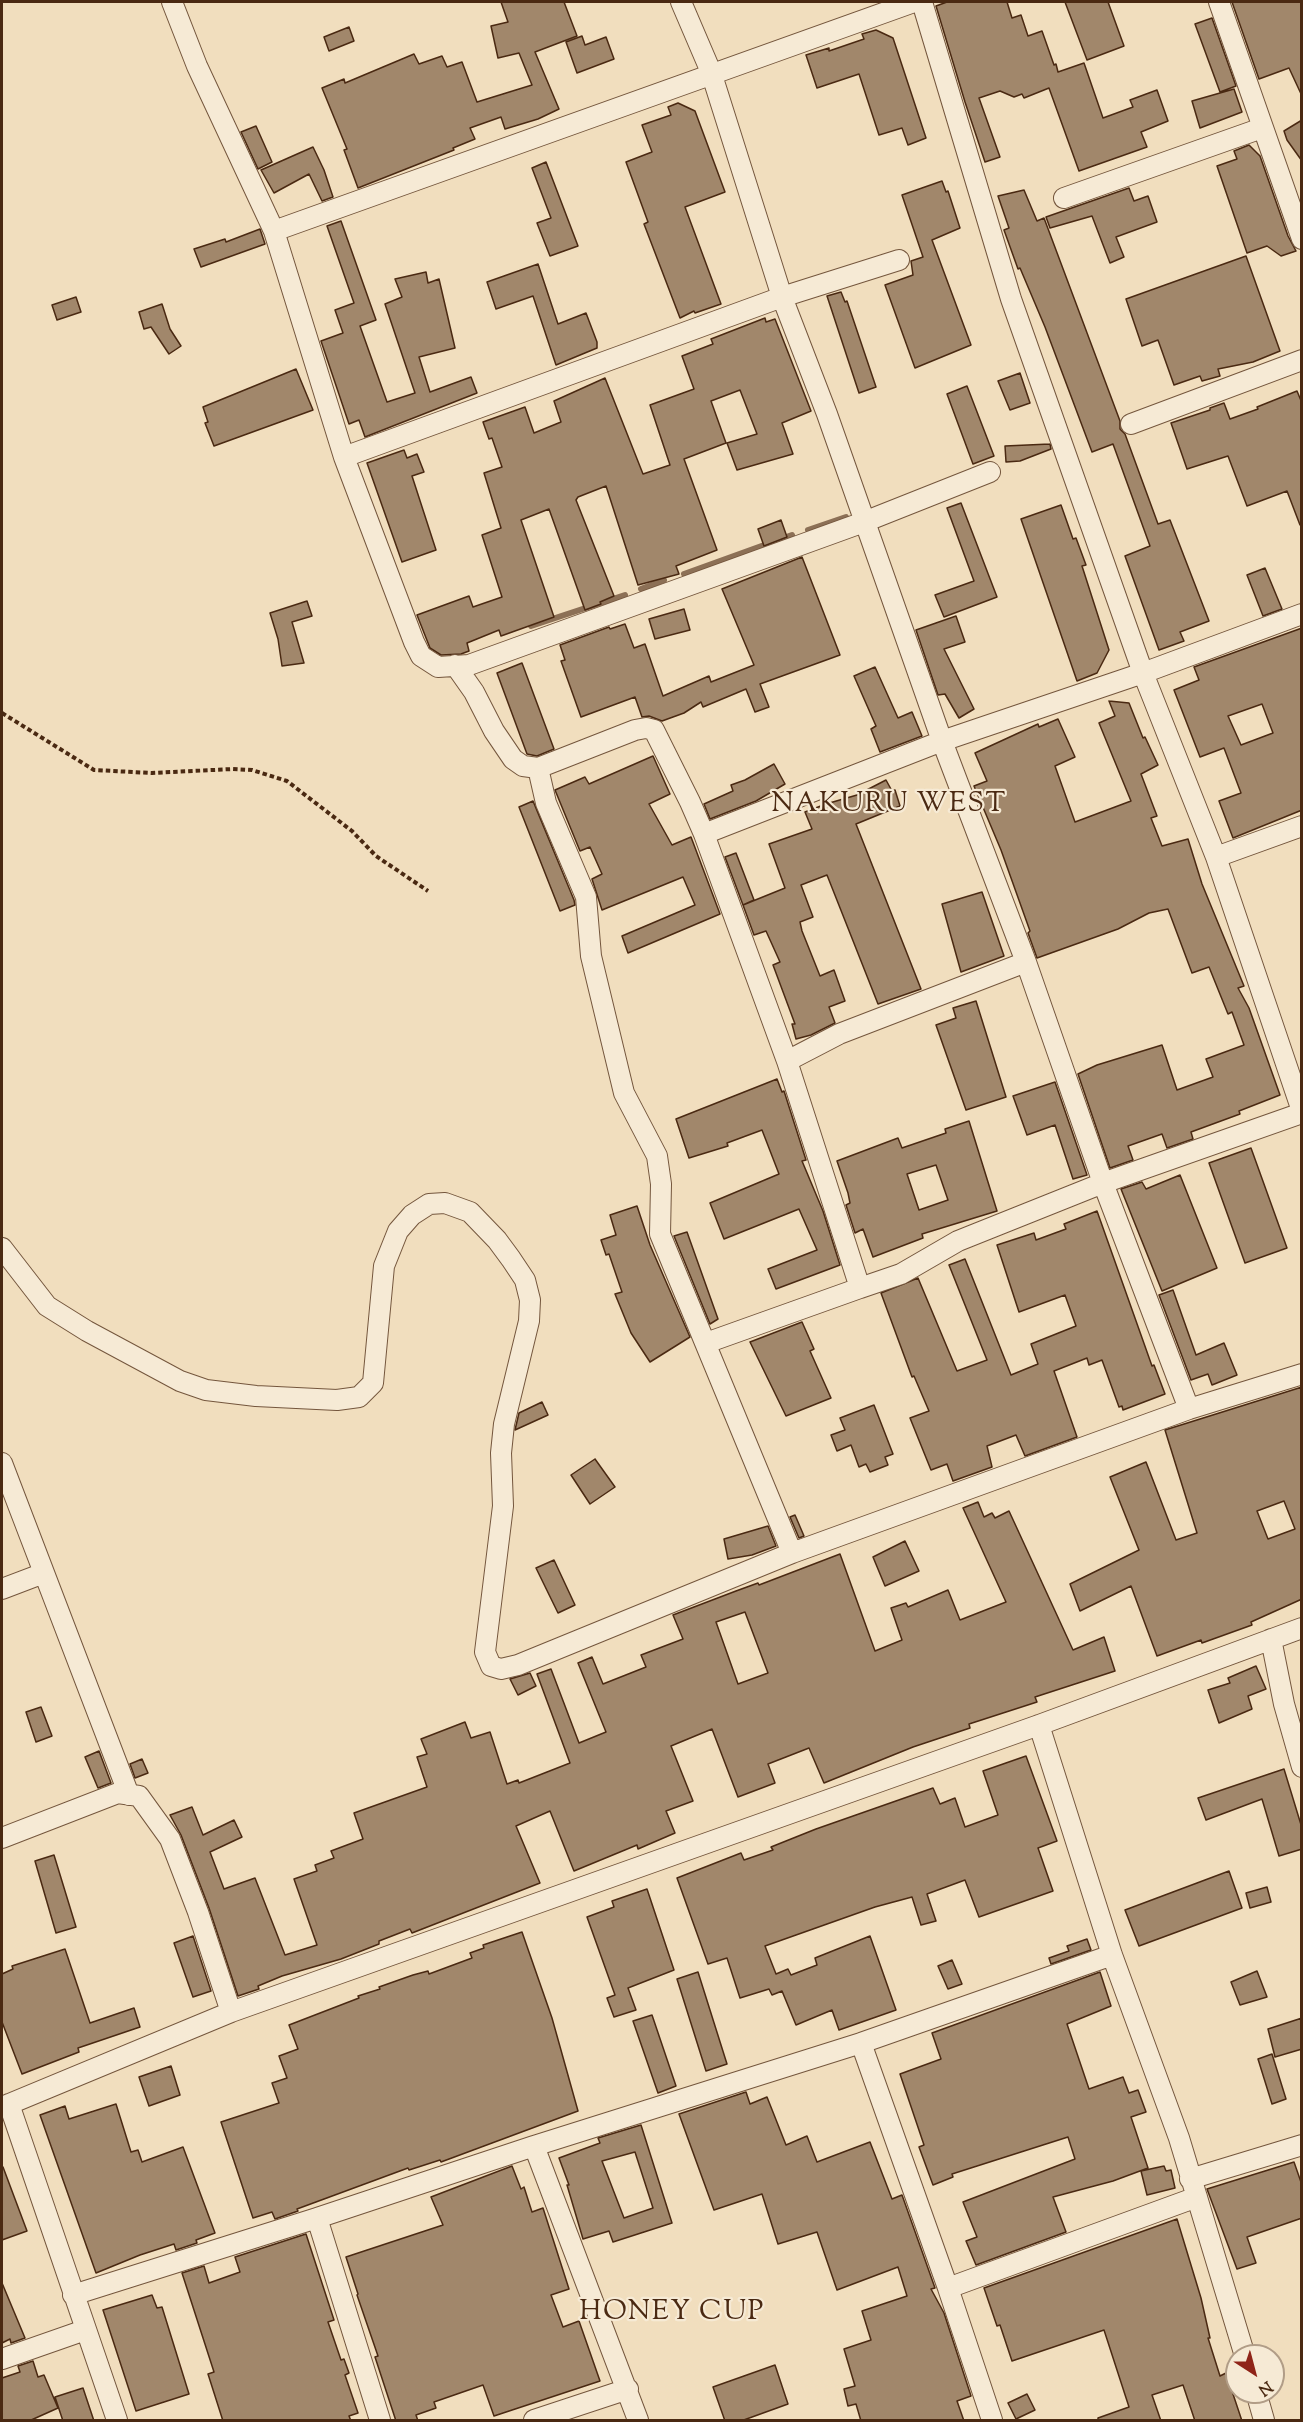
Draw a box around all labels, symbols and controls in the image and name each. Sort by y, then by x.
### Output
district label: NAKURU WEST [771,789,1007,823]
district label: HONEY CUP [579,2297,765,2331]
north arrow [1225,2344,1285,2404]
text: N [1253,2374,1277,2400]

